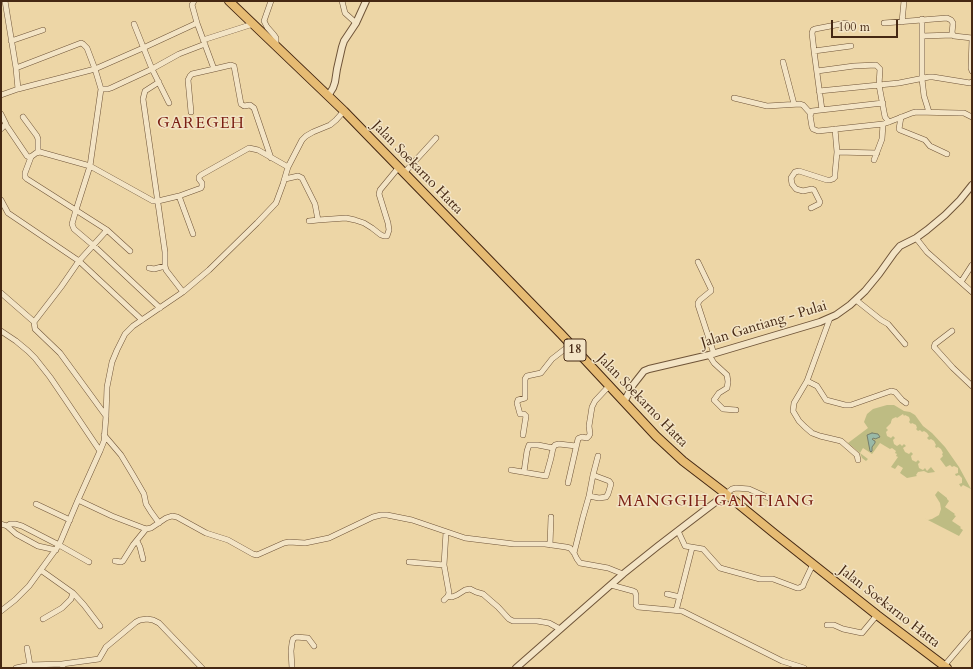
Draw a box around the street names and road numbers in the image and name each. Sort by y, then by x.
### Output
street label: Jalan Soekarno Hatta [368,118,466,218]
street label: Jalan Gantiang - Pulai [699,298,829,352]
road number: 18 [564,339,586,361]
street label: Jalan Soekarno Hatta [593,351,691,451]
street label: Jalan Soekarno Hatta [835,562,943,652]

